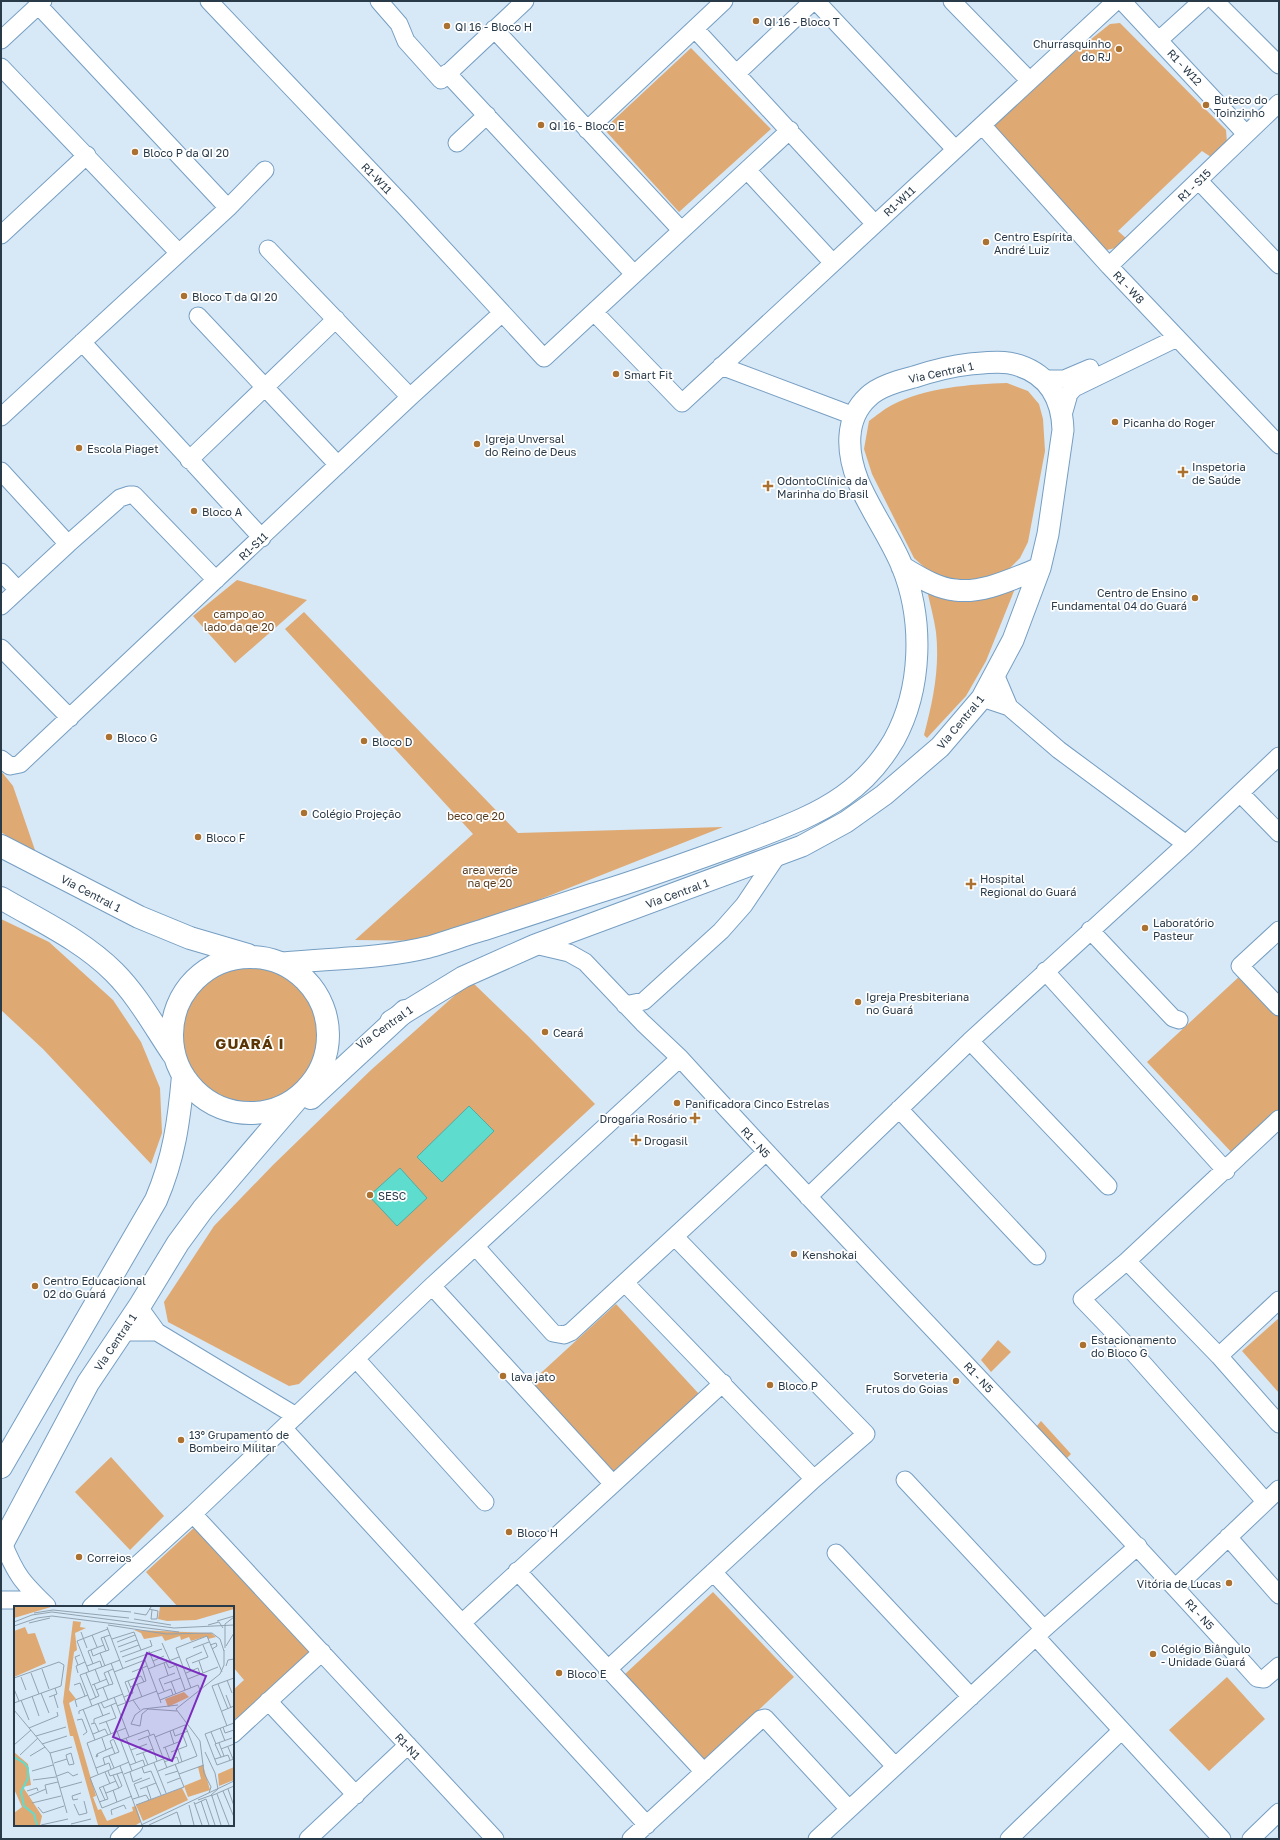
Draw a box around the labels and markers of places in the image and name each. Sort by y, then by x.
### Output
place label: QI 16 - Bloco T [764,15,840,28]
marker: QI 16 - Bloco T [751,16,761,26]
place label: QI 16 - Bloco H [455,20,532,33]
marker: QI 16 - Bloco H [442,21,452,31]
place label: Churrasquinho do RJ [1033,37,1111,63]
marker: Churrasquinho do RJ [1114,44,1124,54]
place label: Buteco do Toinzinho [1214,93,1268,119]
marker: Buteco do Toinzinho [1201,100,1211,110]
place label: QI 16 - Bloco E [549,119,625,132]
marker: QI 16 - Bloco E [536,120,546,130]
place label: Bloco P da QI 20 [143,146,229,159]
marker: Bloco P da QI 20 [130,147,140,157]
place label: Centro Espírita André Luiz [994,230,1073,256]
marker: Centro Espírita André Luiz [981,237,991,247]
place label: Bloco T da QI 20 [192,290,278,303]
marker: Bloco T da QI 20 [179,291,189,301]
place label: Smart Fit [624,368,673,381]
marker: Smart Fit [611,369,621,379]
place label: Picanha do Roger [1123,416,1216,429]
marker: Picanha do Roger [1110,417,1120,427]
place label: Igreja Unversal do Reino de Deus [485,432,577,458]
marker: Igreja Unversal do Reino de Deus [472,439,482,449]
place label: Escola Piaget [87,442,159,455]
marker: Escola Piaget [74,443,84,453]
place label: Inspetoria de Saúde [1192,460,1246,486]
marker: Inspetoria de Saúde [1177,466,1189,478]
place label: OdontoClínica da Marinha do Brasil [777,474,869,500]
marker: OdontoClínica da Marinha do Brasil [762,480,774,492]
place label: Bloco A [202,505,243,518]
marker: Bloco A [189,506,199,516]
place label: Centro de Ensino Fundamental 04 do Guará [1051,586,1187,612]
marker: Centro de Ensino Fundamental 04 do Guará [1190,593,1200,603]
place label: Bloco G [117,731,158,744]
marker: Bloco G [104,732,114,742]
place label: Bloco D [372,735,413,748]
marker: Bloco D [359,736,369,746]
place label: Colégio Projeção [312,807,401,820]
marker: Colégio Projeção [299,808,309,818]
place label: Bloco F [206,831,246,844]
marker: Bloco F [193,832,203,842]
place label: Hospital Regional do Guará [980,872,1076,898]
marker: Hospital Regional do Guará [965,878,977,890]
place label: Laboratório Pasteur [1153,916,1214,942]
marker: Laboratório Pasteur [1140,923,1150,933]
place label: Igreja Presbiteriana no Guará [866,990,969,1016]
marker: Igreja Presbiteriana no Guará [853,997,863,1007]
place label: Ceará [553,1026,583,1039]
marker: Ceará [540,1027,550,1037]
place label: Panificadora Cinco Estrelas [685,1097,829,1110]
marker: Panificadora Cinco Estrelas [672,1098,682,1108]
place label: Drogaria Rosário [599,1112,687,1125]
marker: Drogaria Rosário [690,1113,700,1123]
place label: Drogasil [644,1134,688,1147]
marker: Drogasil [631,1135,641,1145]
place label: SESC [378,1189,406,1202]
marker: SESC [365,1190,375,1200]
place label: Kenshokai [802,1248,857,1261]
marker: Kenshokai [789,1249,799,1259]
place label: Centro Educacional 02 do Guará [43,1274,146,1300]
marker: Centro Educacional 02 do Guará [30,1281,40,1291]
place label: Estacionamento do Bloco G [1091,1333,1177,1359]
marker: Estacionamento do Bloco G [1078,1340,1088,1350]
place label: Sorveteria Frutos do Goias [865,1369,948,1395]
place label: lava jato [511,1370,556,1383]
marker: lava jato [498,1371,508,1381]
marker: Sorveteria Frutos do Goias [951,1376,961,1386]
place label: Bloco P [778,1379,818,1392]
marker: Bloco P [765,1380,775,1390]
place label: 13º Grupamento de Bombeiro Militar [189,1428,289,1454]
marker: 13º Grupamento de Bombeiro Militar [176,1435,186,1445]
place label: Bloco H [517,1526,558,1539]
marker: Bloco H [504,1527,514,1537]
place label: Correios [87,1551,131,1564]
marker: Correios [74,1552,84,1562]
place label: Vitória de Lucas [1137,1577,1221,1590]
marker: Vitória de Lucas [1224,1578,1234,1588]
place label: Colégio Biângulo - Unidade Guará [1161,1642,1251,1668]
marker: Colégio Biângulo - Unidade Guará [1148,1649,1158,1659]
place label: Bloco E [567,1667,607,1680]
marker: Bloco E [554,1668,564,1678]

